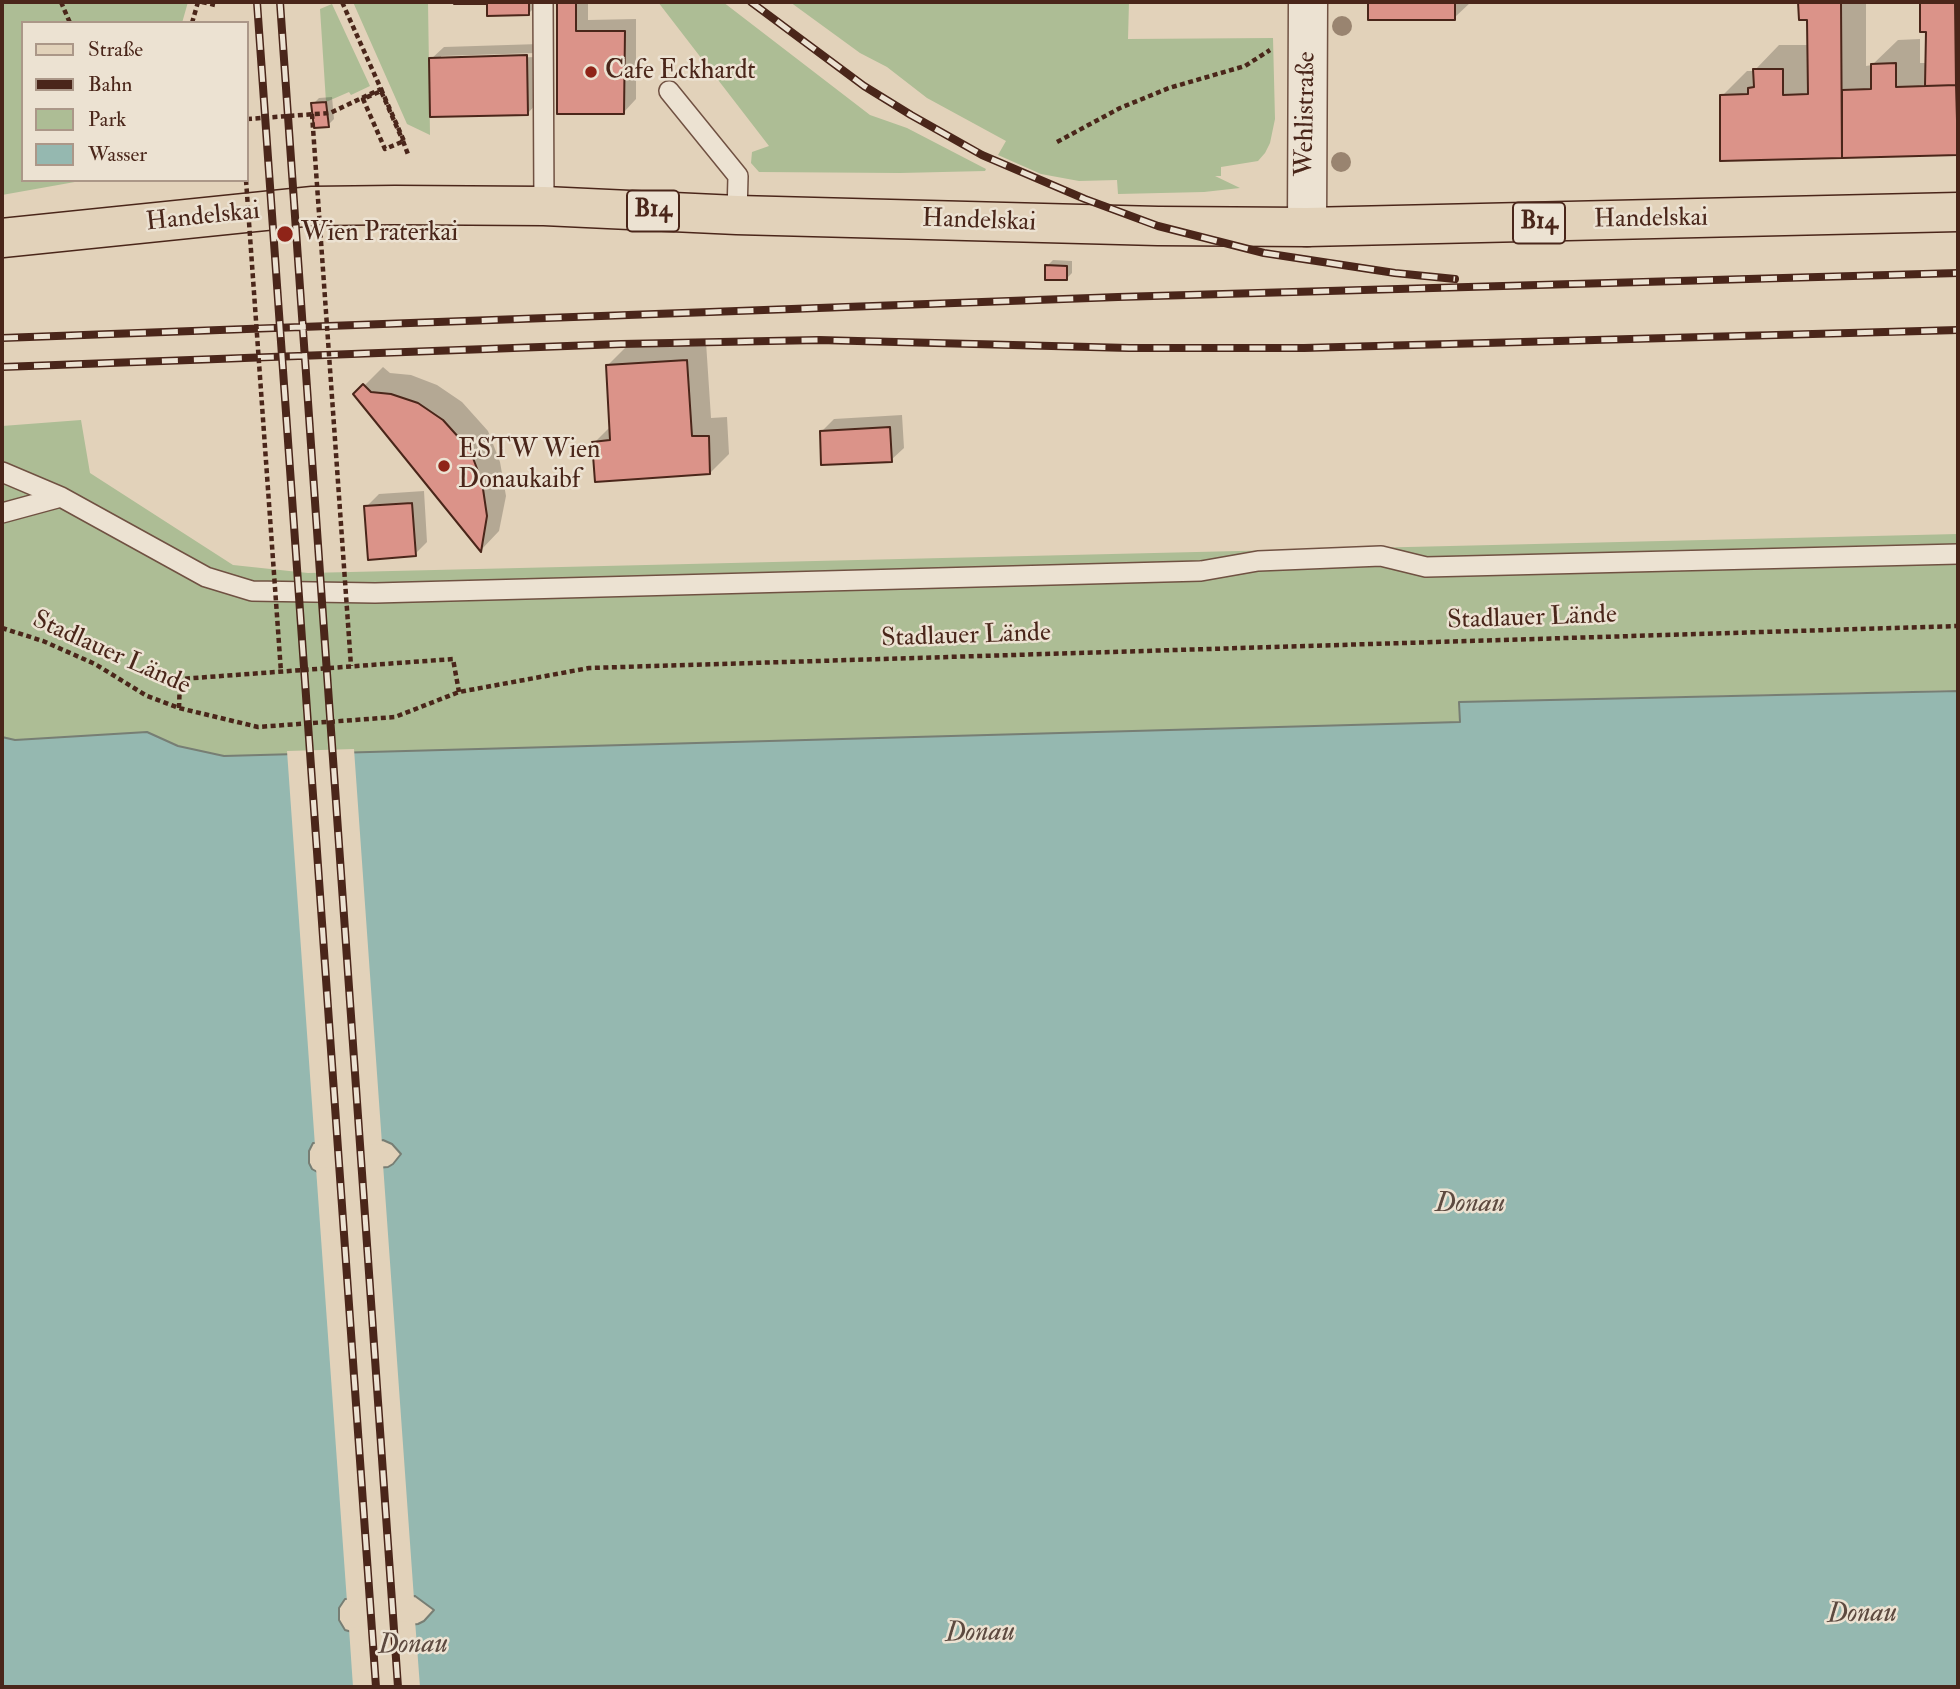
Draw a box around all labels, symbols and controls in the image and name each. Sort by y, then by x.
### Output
legend [21,21,248,182]
text: Straße [88,36,143,63]
street label: Wehlistraße [1290,51,1324,177]
place label: Cafe Eckhardt [605,56,756,88]
marker: Cafe Eckhardt [583,64,599,80]
text: Bahn [88,71,132,98]
text: Park [88,106,126,133]
text: Wasser [88,141,147,168]
road number: B14 [627,190,679,232]
street label: Handelskai [144,197,262,239]
road number: B14 [1513,202,1565,244]
street label: Handelskai [1594,203,1708,237]
street label: Handelskai [921,204,1037,240]
place label: Wien Praterkai [301,218,458,250]
marker: Wien Praterkai [275,224,295,244]
place label: ESTW Wien Donaukaibf [458,435,600,496]
marker: ESTW Wien Donaukaibf [436,458,452,474]
street label: Stadlauer Lände [1447,600,1617,638]
street label: Stadlauer Lände [27,605,195,703]
street label: Stadlauer Lände [881,618,1051,656]
water label: Donau [1435,1188,1505,1222]
water label: Donau [1827,1598,1897,1632]
water label: Donau [945,1617,1015,1651]
water label: Donau [378,1629,448,1663]

